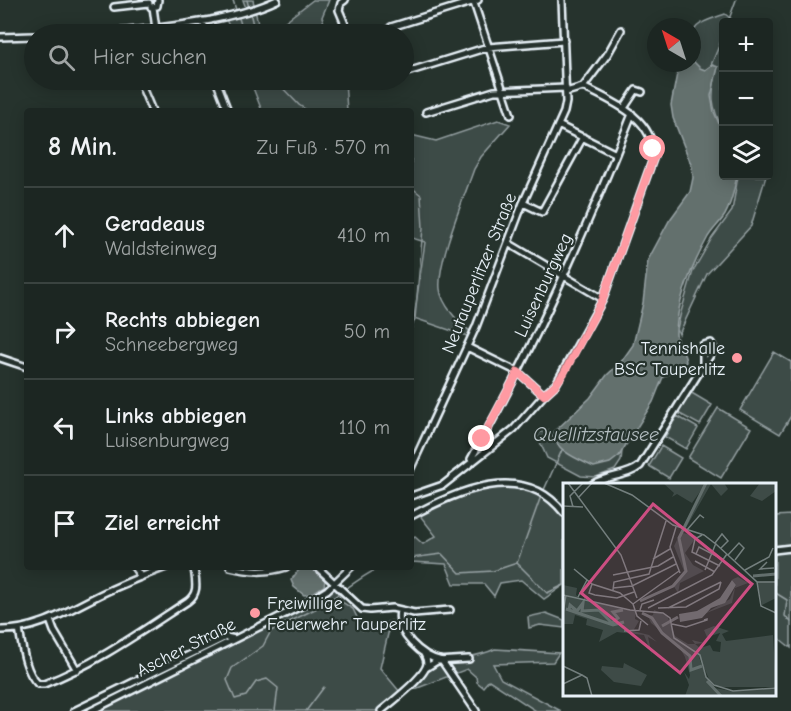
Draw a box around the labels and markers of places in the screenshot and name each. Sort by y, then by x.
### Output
place label: Tennishalle BSC Tauperlitz [614,338,725,380]
marker: Tennishalle BSC Tauperlitz [730,351,744,365]
place label: Freiwillige Feuerwehr Tauperlitz [267,593,426,635]
marker: Freiwillige Feuerwehr Tauperlitz [248,606,262,620]

